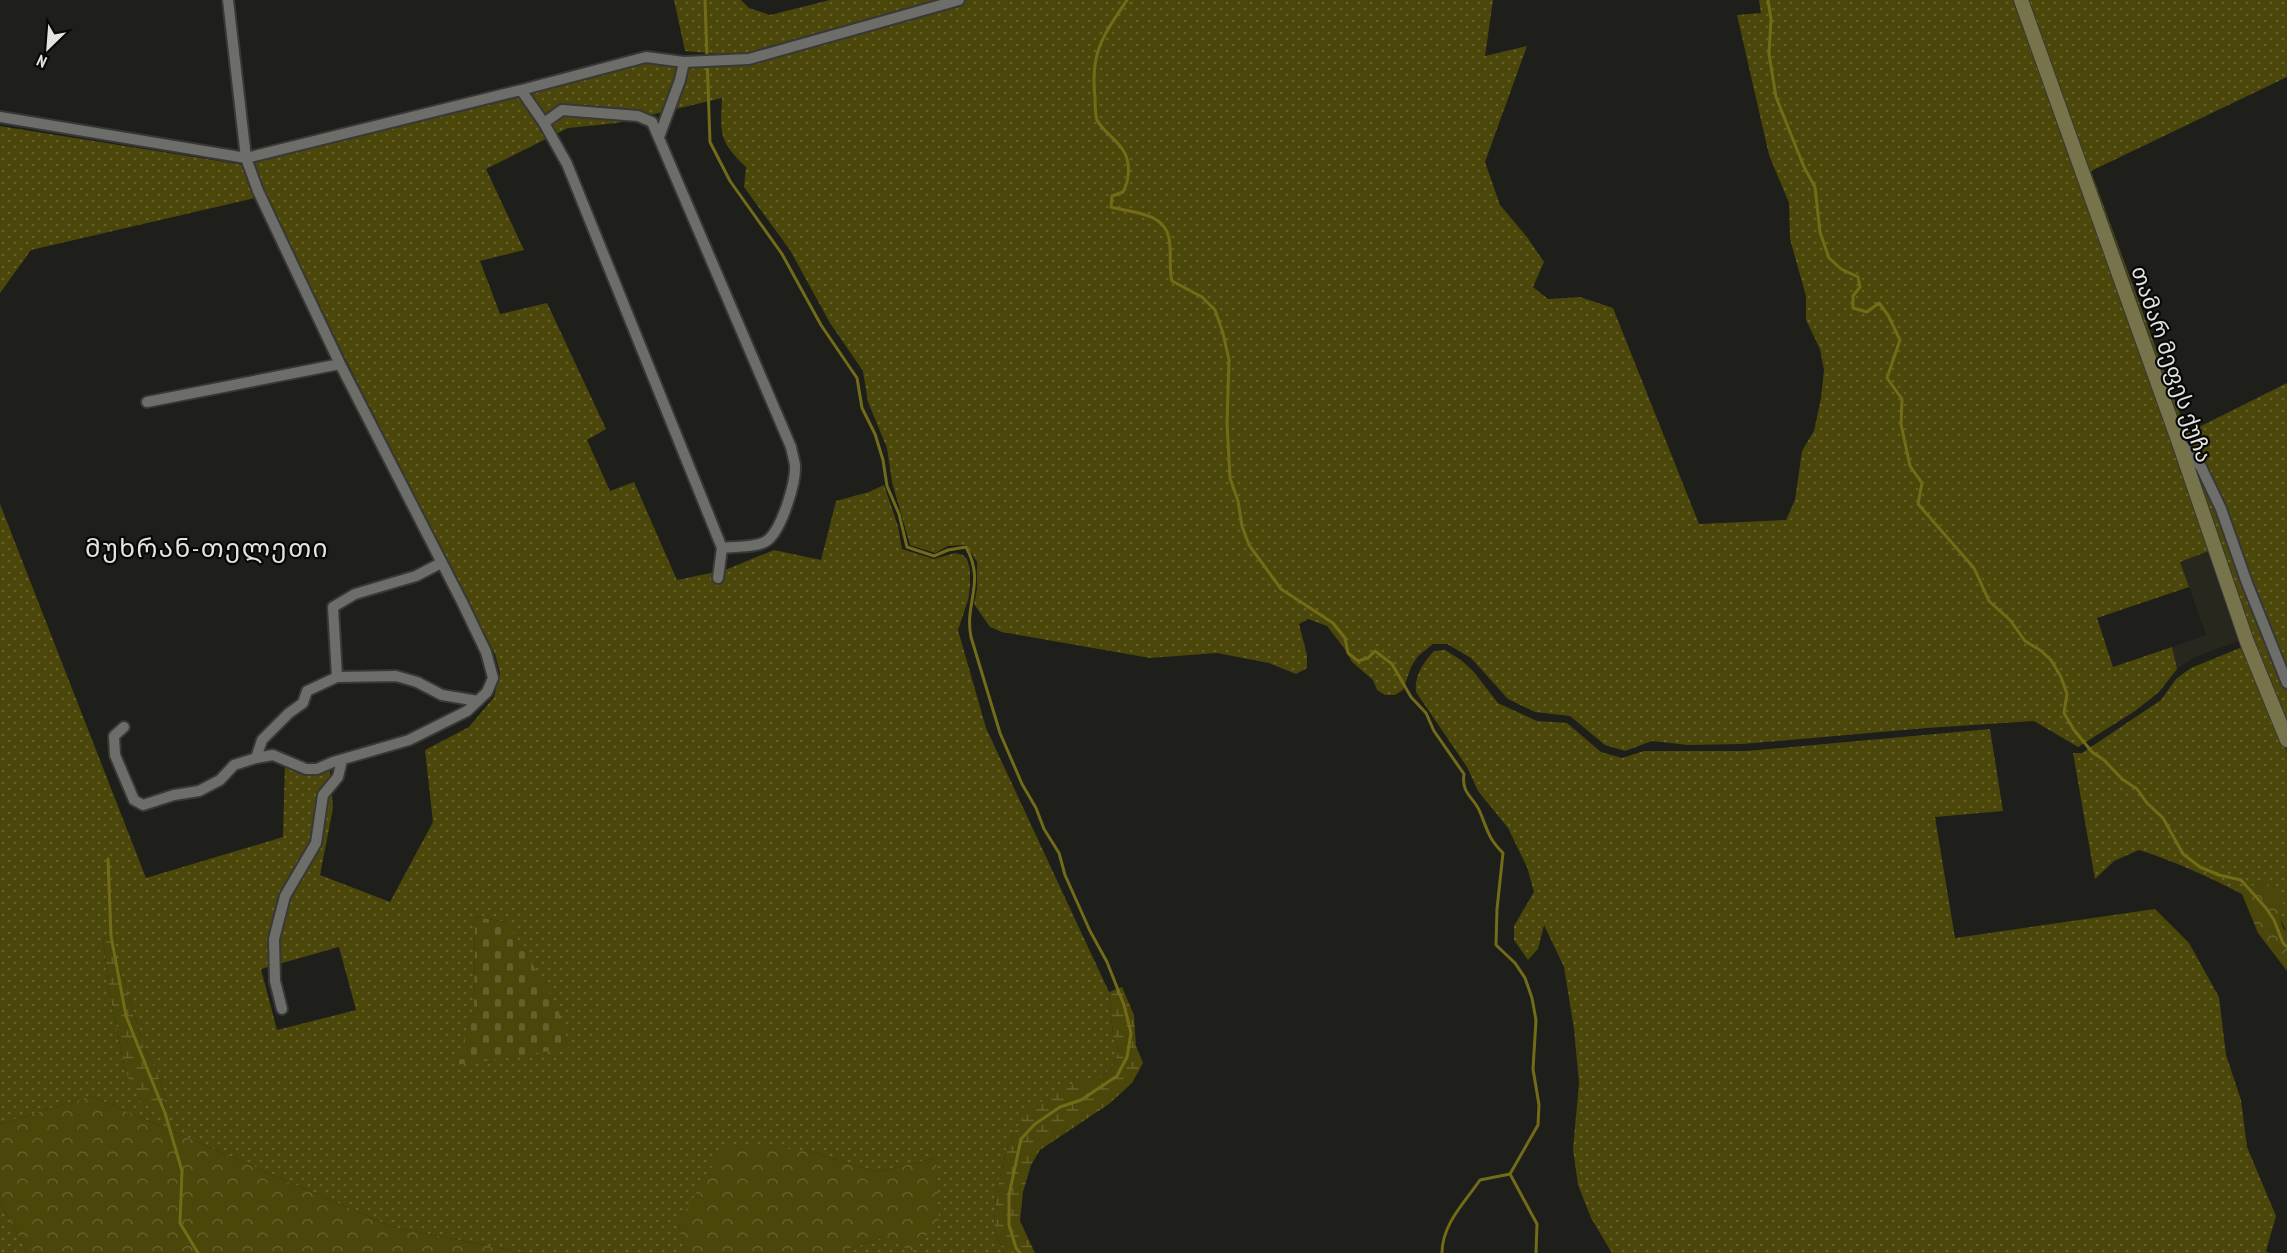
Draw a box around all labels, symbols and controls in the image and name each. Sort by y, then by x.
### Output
north arrow [18,18,78,78]
text: N [34,51,50,72]
street label: თამარ მეფეს ქუჩა [2125,262,2219,466]
district label: მუხრან-თელეთი [85,531,329,564]

